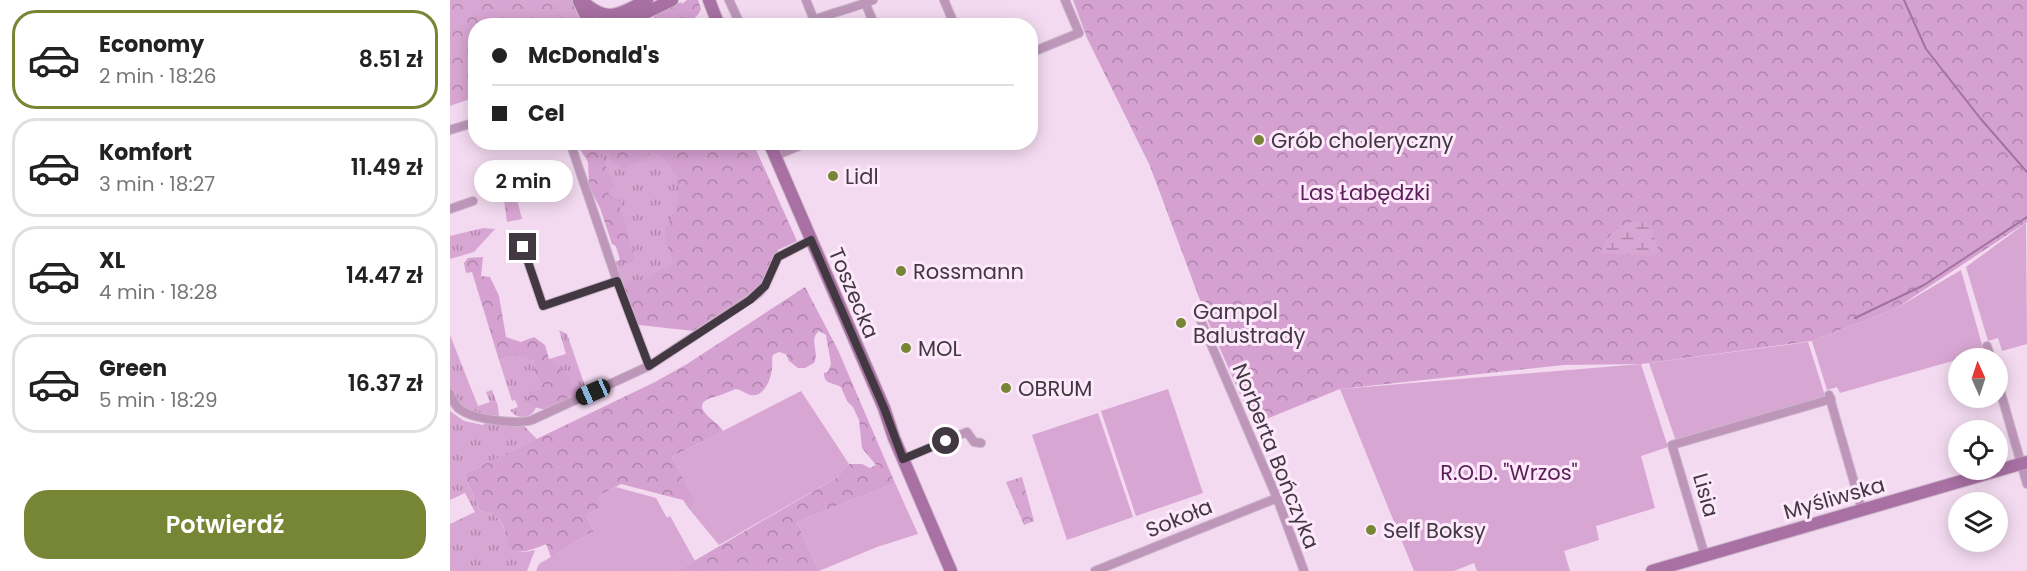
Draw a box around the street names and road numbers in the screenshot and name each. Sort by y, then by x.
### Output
street label: Toszecka [822,243,886,343]
street label: Norberta Bończyka [1226,359,1326,553]
street label: Lisia [1686,470,1726,520]
street label: Myśliwska [1780,470,1888,526]
street label: Sokoła [1141,492,1217,544]

